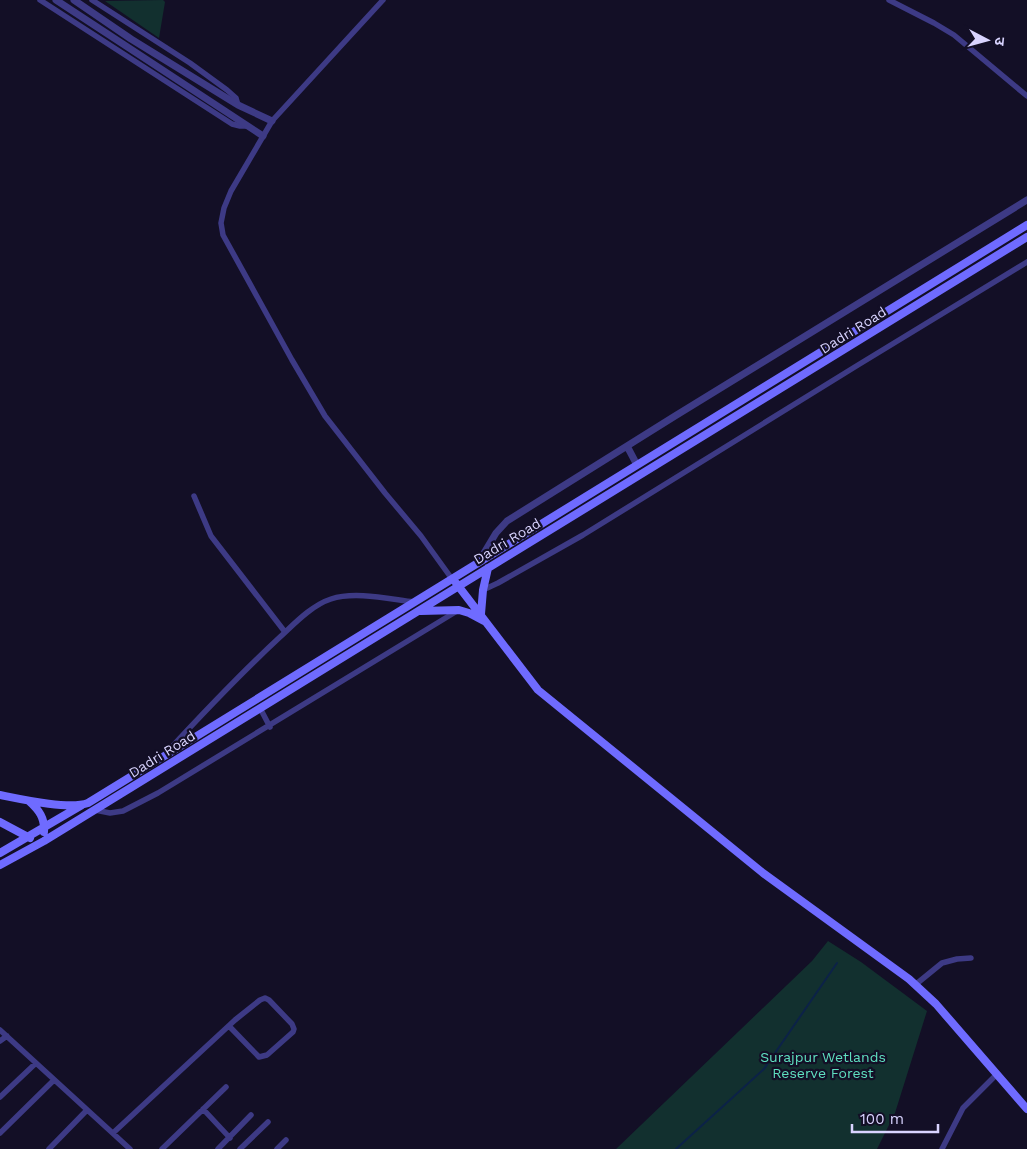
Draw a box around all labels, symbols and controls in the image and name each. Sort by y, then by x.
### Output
north arrow [962,15,1012,65]
text: उ [991,36,1008,47]
street label: Dadri Road [817,303,889,357]
street label: Dadri Road [471,515,543,567]
street label: Dadri Road [126,727,198,781]
park label: Surajpur Wetlands Reserve Forest [760,1049,886,1081]
scale bar [852,1102,938,1134]
text: 100 m [860,1110,904,1128]

